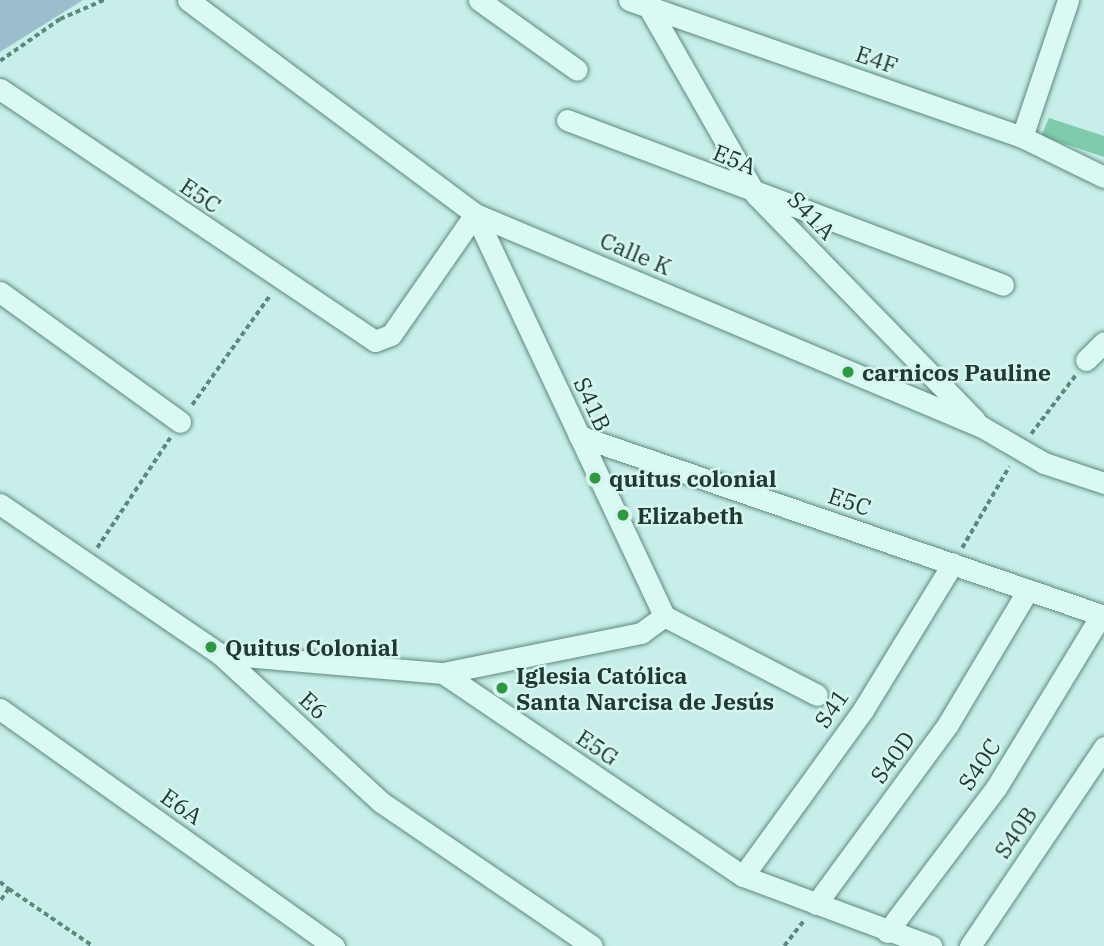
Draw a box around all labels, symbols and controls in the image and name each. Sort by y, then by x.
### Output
street label: E4F [852,39,902,79]
street label: E5A [709,138,761,180]
street label: E5C [175,171,227,219]
street label: S41A [782,185,842,245]
street label: Calle K [596,226,676,280]
place label: carnicos Pauline [862,358,1051,386]
marker: carnicos Pauline [840,364,856,380]
street label: S41B [569,373,617,435]
place label: quitus colonial [609,464,776,492]
marker: quitus colonial [587,470,603,486]
street label: E5C [825,481,875,521]
place label: Elizabeth [637,501,743,529]
marker: Elizabeth [615,507,631,523]
place label: Quitus Colonial [225,633,398,661]
marker: Quitus Colonial [203,639,219,655]
place label: Iglesia Católica Santa Narcisa de Jesús [516,661,774,715]
marker: Iglesia Católica Santa Narcisa de Jesús [494,680,510,696]
street label: S41 [808,683,854,733]
street label: E6 [294,685,334,725]
street label: E5G [572,723,624,771]
street label: S40D [864,726,920,788]
street label: S40C [952,733,1006,795]
street label: E6A [156,782,208,830]
street label: S40B [988,801,1042,863]

